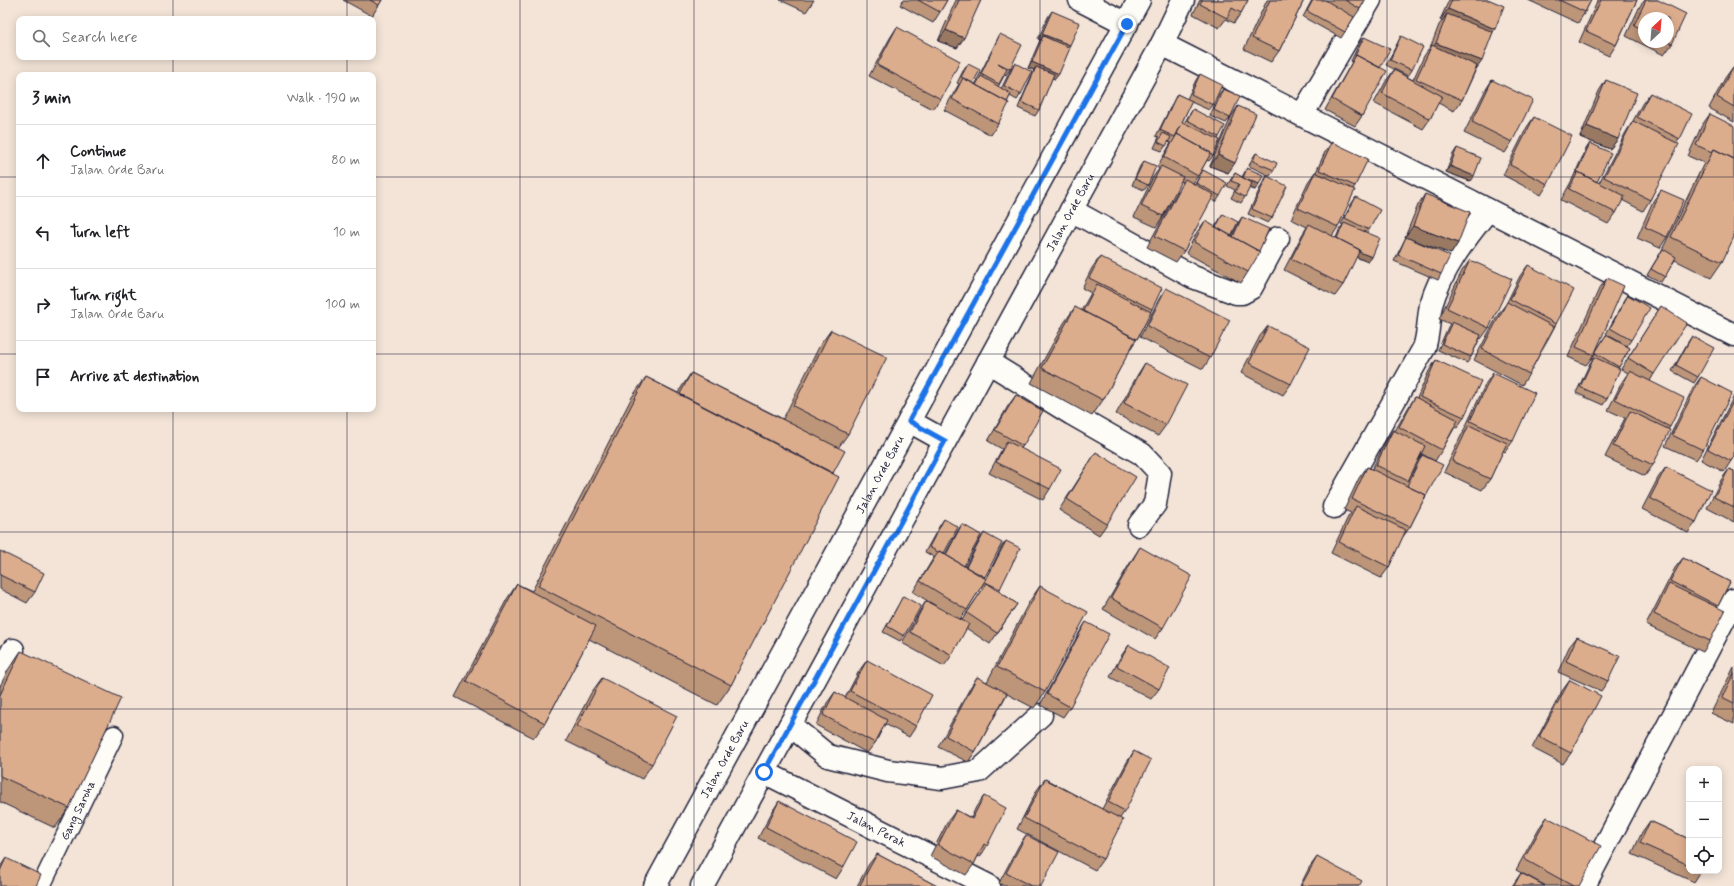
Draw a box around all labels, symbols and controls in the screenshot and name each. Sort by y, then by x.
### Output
north arrow [1638,12,1674,48]
route end [1118,15,1136,33]
search box [16,16,376,60]
icon: search [30,27,52,49]
text: Search here [62,28,138,48]
text: 3 min [32,87,71,109]
text: Walk · 190 m [287,90,360,107]
text: Continue [70,142,126,162]
icon: ahead [32,150,54,172]
text: 80 m [331,152,360,169]
text: Jalan Orde Baru [70,162,164,179]
street label: Jalan Orde Baru [1043,170,1099,255]
icon: left [32,222,54,244]
text: Turn left [70,223,130,243]
text: 10 m [333,224,360,241]
text: Turn right [70,286,137,306]
icon: right [32,294,54,316]
text: 100 m [325,296,360,313]
text: Jalan Orde Baru [70,306,164,323]
icon: arrive [32,366,54,388]
text: Arrive at destination [70,367,199,387]
street label: Jalan Orde Baru [853,432,909,517]
street label: Jalan Orde Baru [697,717,754,801]
route start [755,763,773,781]
map controls [1686,766,1722,874]
button: + [1686,766,1722,802]
street label: Gang Saroha [57,779,100,843]
button: − [1686,802,1722,838]
street label: Jalan Perak [844,808,908,851]
button: locate [1686,838,1722,874]

